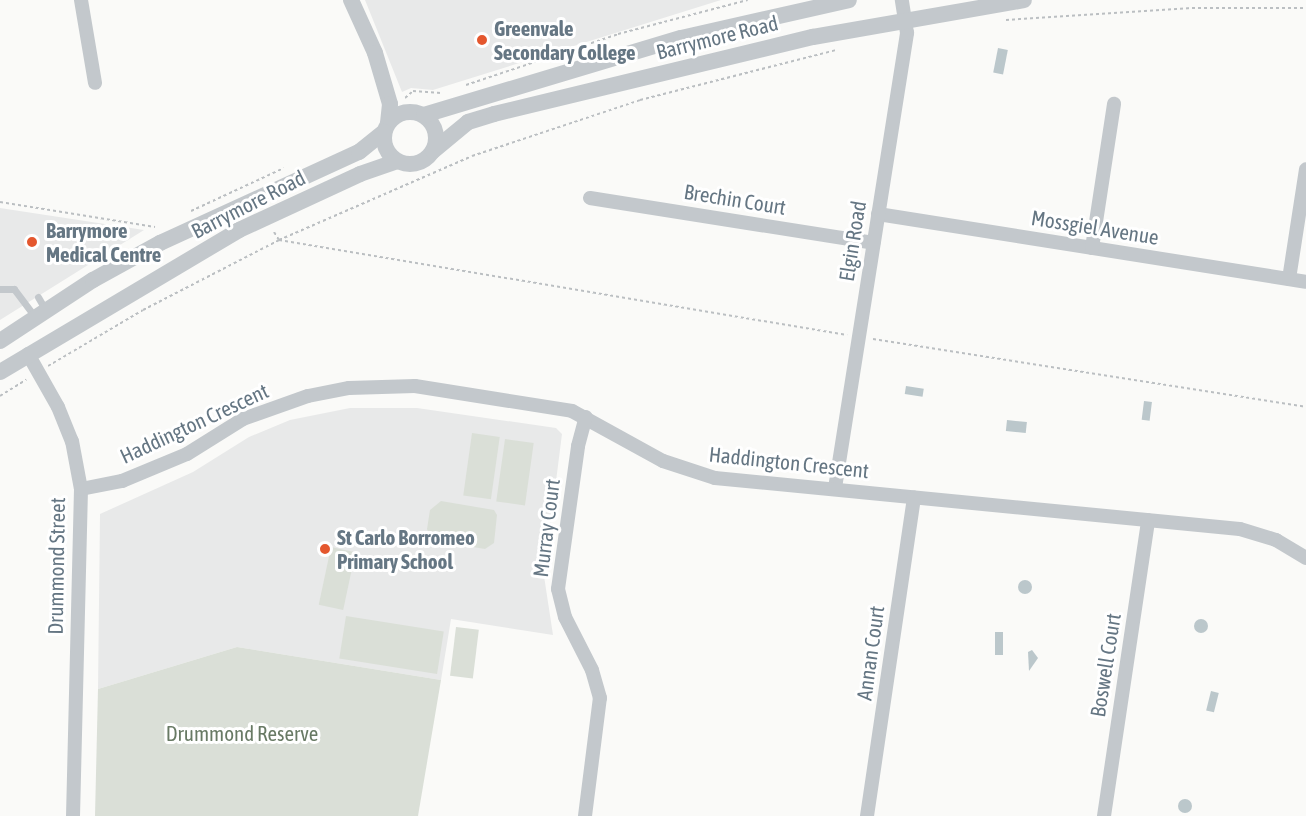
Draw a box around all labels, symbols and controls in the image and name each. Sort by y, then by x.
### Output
street label: Barrymore Road [654,10,780,64]
place label: Greenvale Secondary College [494,15,635,65]
marker: Greenvale Secondary College [475,33,489,47]
street label: Barrymore Road [187,165,309,243]
street label: Brechin Court [682,179,788,219]
street label: Elgin Road [833,199,871,283]
street label: Mossgiel Avenue [1029,204,1161,250]
place label: Barrymore Medical Centre [46,217,161,267]
marker: Barrymore Medical Centre [23,233,41,251]
street label: Haddington Crescent [116,378,272,468]
street label: Haddington Crescent [708,441,870,483]
street label: Murray Court [527,477,565,579]
street label: Drummond Street [42,497,70,635]
place label: St Carlo Borromeo Primary School [337,524,475,574]
marker: St Carlo Borromeo Primary School [318,542,332,556]
street label: Annan Court [851,604,889,702]
street label: Boswell Court [1084,611,1126,719]
park label: Drummond Reserve [166,720,318,746]

